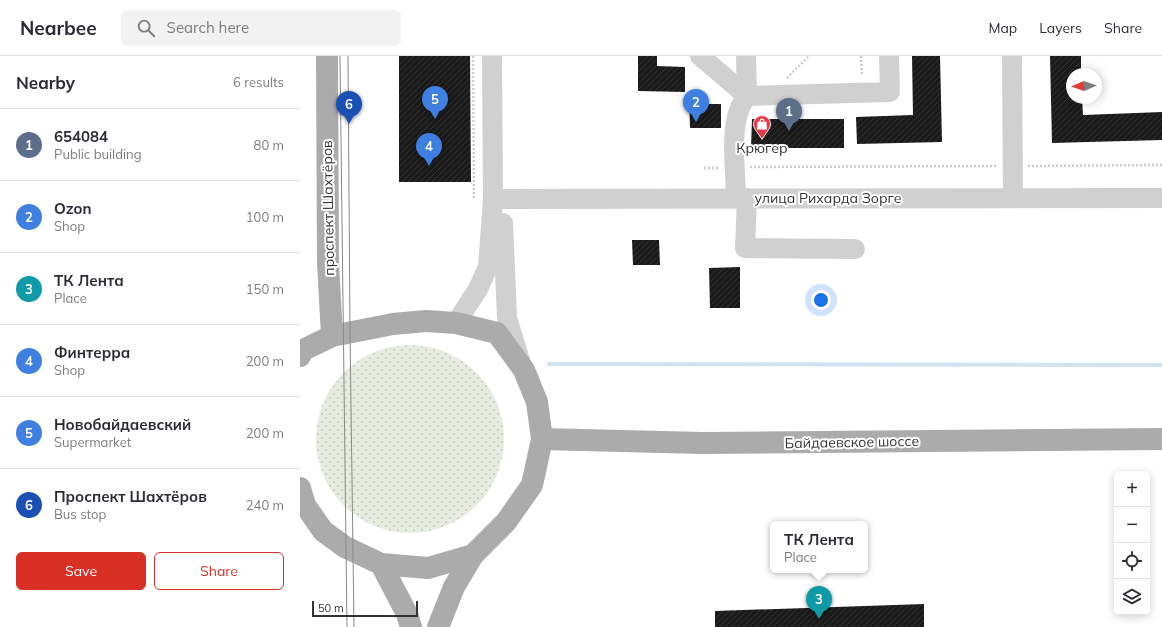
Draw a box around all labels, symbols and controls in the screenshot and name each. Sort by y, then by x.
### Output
search box [121,10,401,46]
text: Nearbee [20,16,97,40]
icon: search [135,17,157,39]
text: Search here [167,18,249,37]
text: Map [988,19,1017,37]
text: Layers [1039,19,1082,37]
text: Share [1104,19,1142,37]
north arrow [1066,68,1102,104]
text: Nearby [16,72,75,93]
text: 6 results [233,74,284,90]
pin: 5 [422,86,448,119]
pin: 2 [683,89,709,122]
pin: 6 [336,91,362,124]
pin: 1 [776,98,802,131]
shop icon: Крюгер [752,114,772,139]
text: 654084 [54,127,108,146]
pin: 4 [416,133,442,166]
text: 1 [25,137,33,153]
text: 80 m [254,137,284,153]
place label: Крюгер [736,139,788,157]
street label: проспект Шахтёров [318,140,338,276]
text: Public building [54,146,142,162]
street label: улица Рихарда Зорге [755,189,902,207]
text: Ozon [54,199,91,218]
text: 2 [25,209,33,225]
text: 100 m [246,209,284,225]
text: Shop [54,218,85,234]
text: ТК Лента [54,271,124,290]
text: 3 [25,281,33,297]
text: 150 m [246,281,284,297]
text: Place [54,290,87,306]
your location [811,290,831,310]
text: Финтерра [54,343,130,362]
text: 4 [25,353,33,369]
text: 200 m [246,353,284,369]
text: Shop [54,362,85,378]
text: Новобайдаевский [54,415,191,434]
text: 5 [25,425,33,441]
text: 200 m [246,425,284,441]
street label: Байдаевское шоссе [785,432,920,452]
text: Supermarket [54,434,131,450]
map controls [1114,471,1150,615]
button: + [1114,471,1150,507]
text: Проспект Шахтёров [54,487,207,506]
text: 6 [25,497,33,513]
text: 240 m [246,497,284,513]
text: Bus stop [54,506,106,522]
button: − [1114,507,1150,543]
popup [770,521,868,573]
text: ТК Лента [784,530,854,549]
button: locate [1114,543,1150,579]
text: Place [784,549,817,565]
button: Save [16,552,146,590]
button: Share [154,552,284,590]
button: layers [1114,579,1150,615]
pin: 3 [806,586,832,619]
scale bar [312,599,418,618]
text: 50 m [318,601,344,615]

